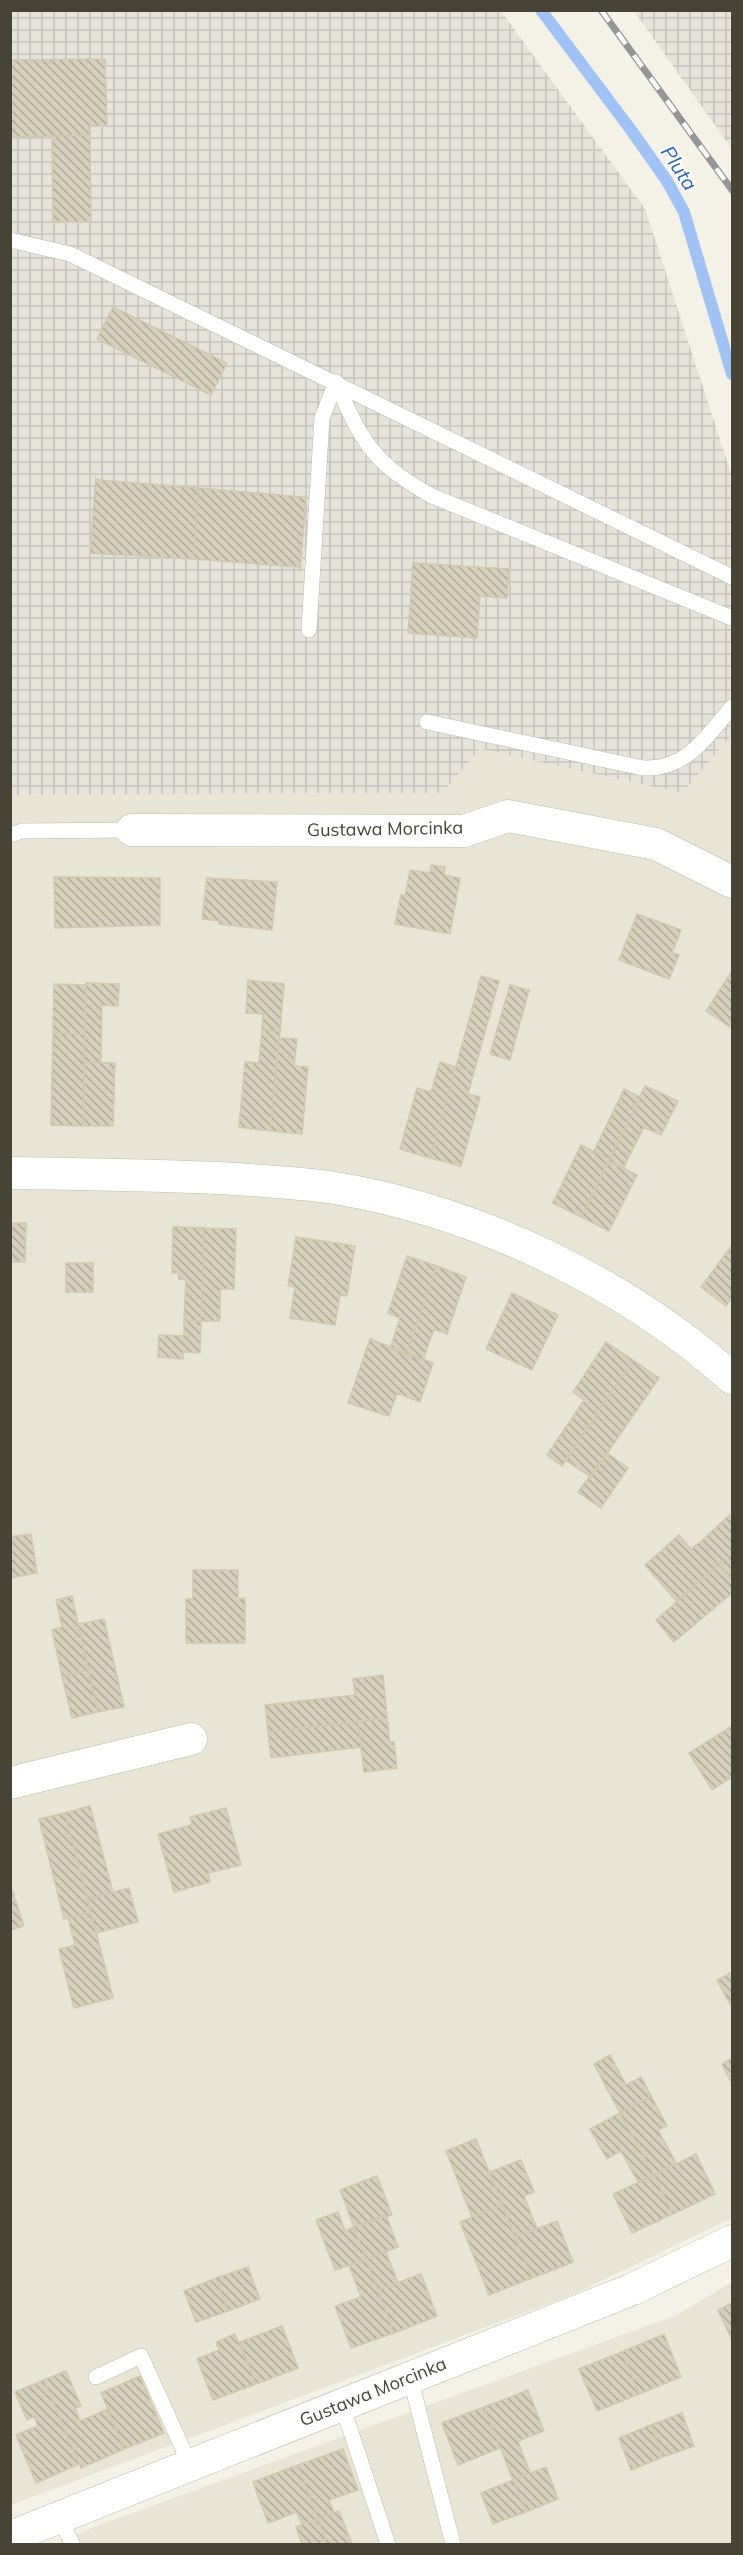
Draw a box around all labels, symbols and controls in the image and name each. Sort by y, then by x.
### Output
water label: Pluta [656,141,703,195]
street label: Gustawa Morcinka [307,816,463,841]
street label: Gustawa Morcinka [296,2352,450,2431]

